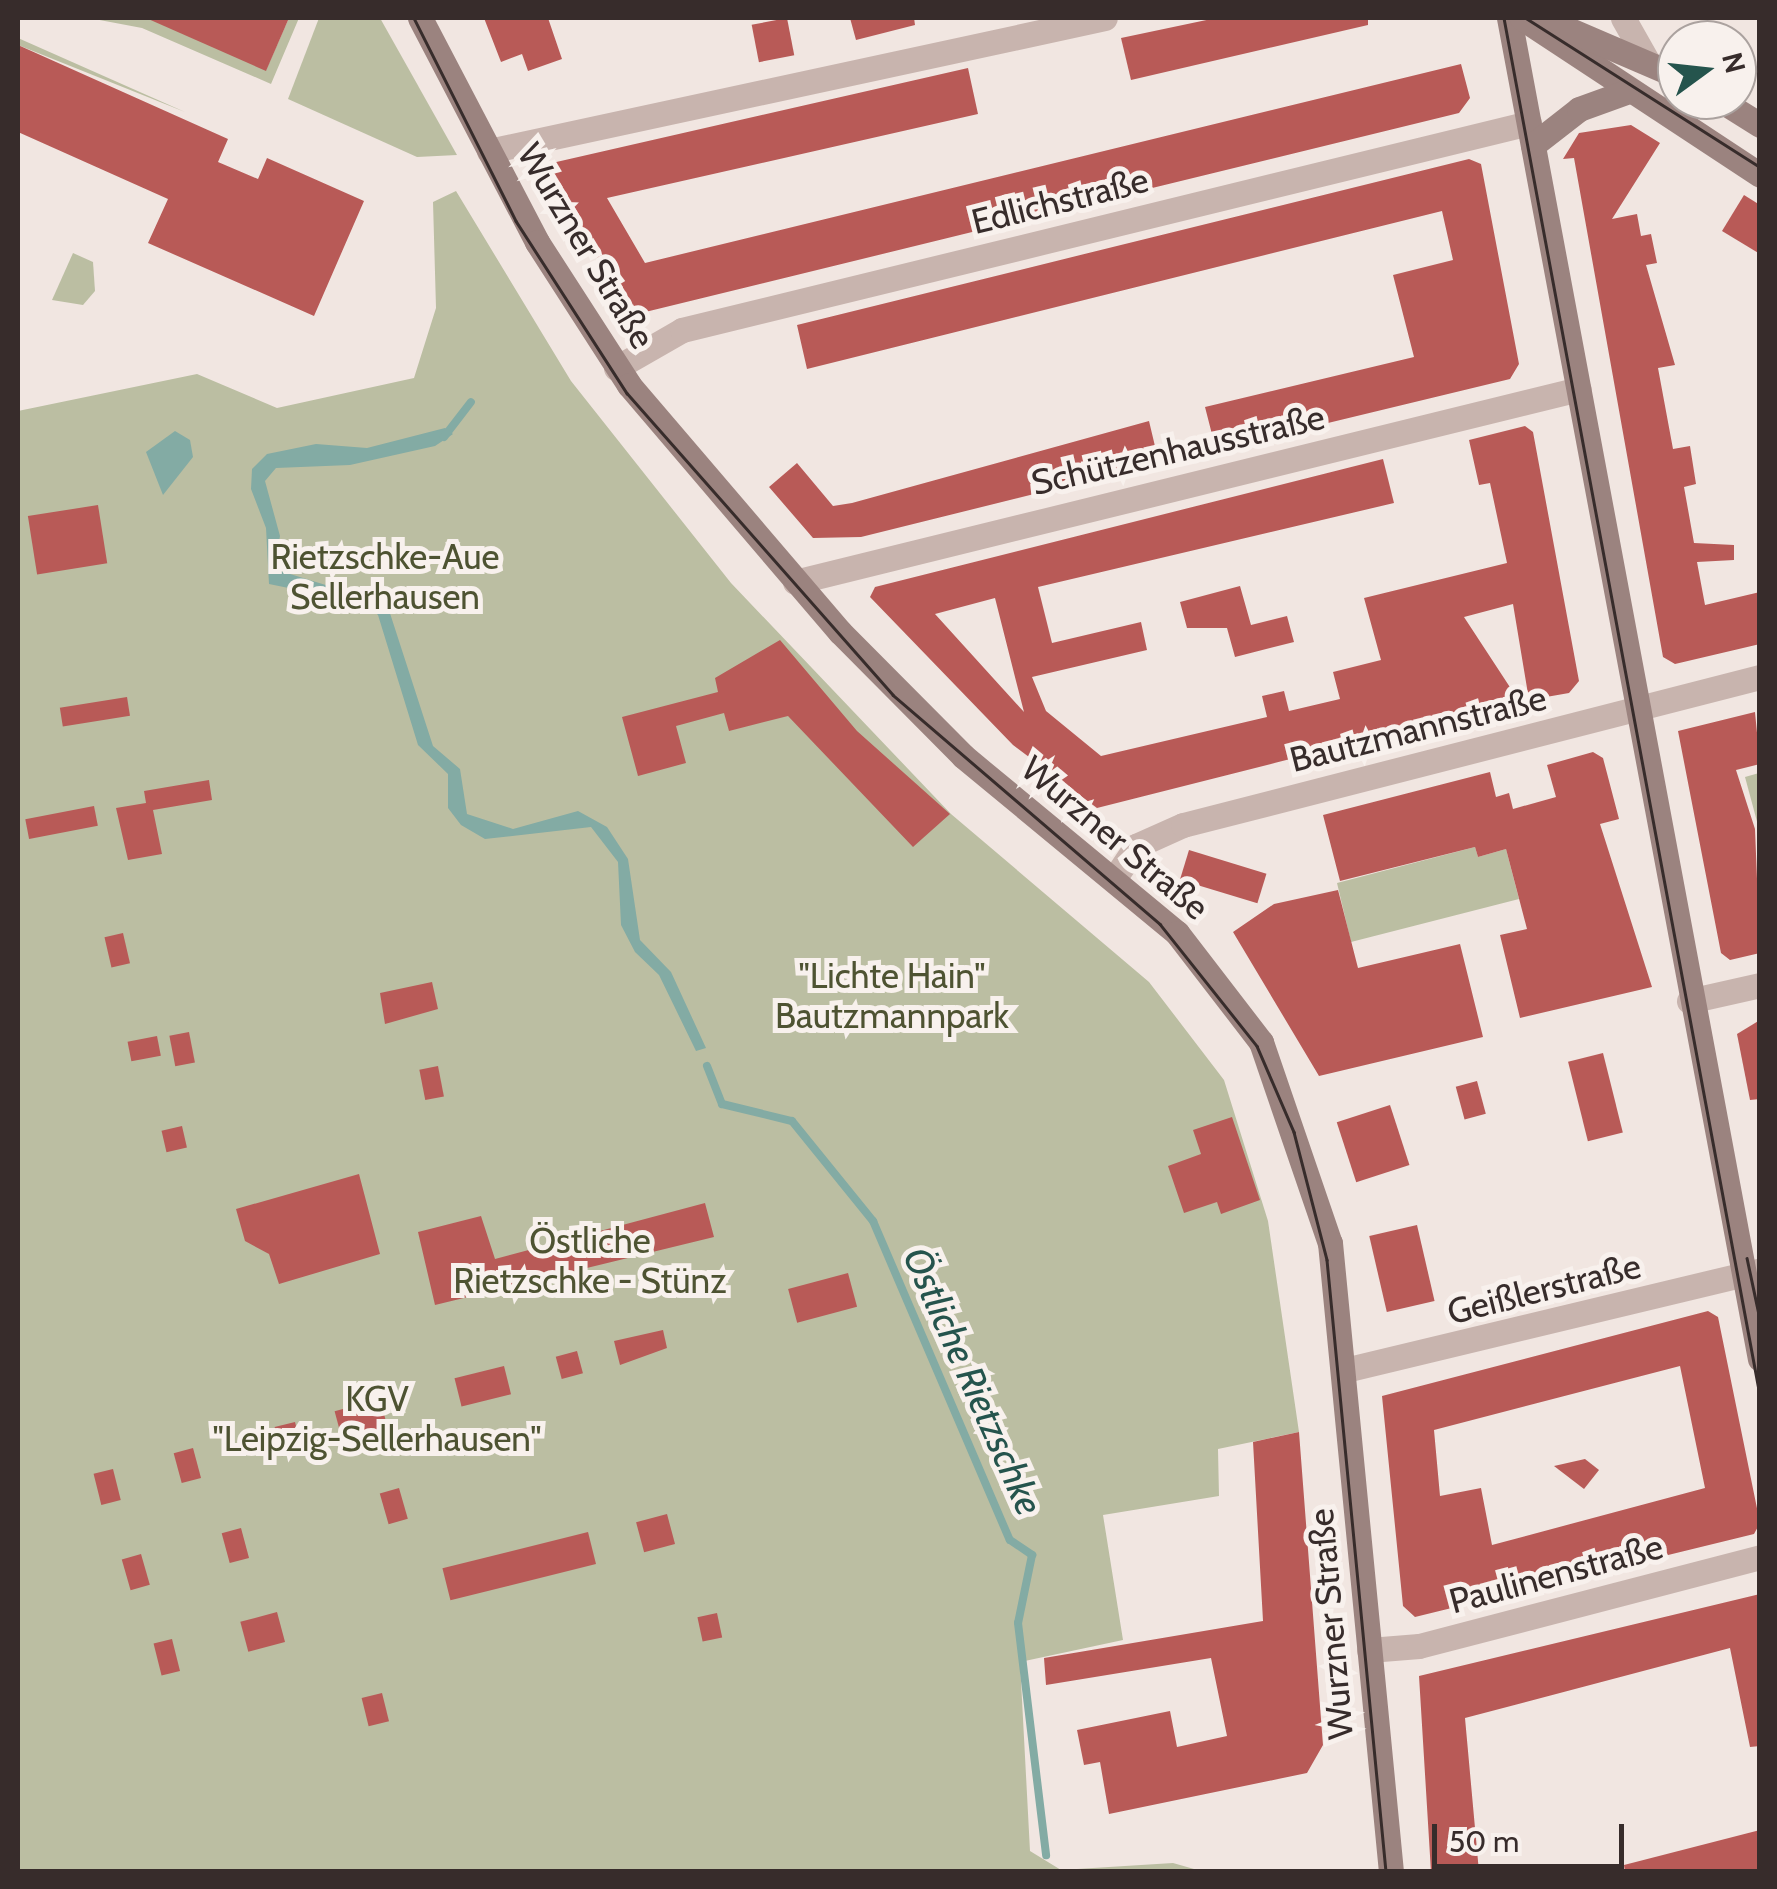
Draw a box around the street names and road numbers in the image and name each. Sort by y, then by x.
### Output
street label: Wurzner Straße [508,136,664,356]
street label: Edlichstraße [967,159,1153,243]
street label: Schützenhausstraße [1027,396,1329,504]
street label: Bautzmannstraße [1285,677,1551,781]
street label: Wurzner Straße [1013,747,1217,929]
street label: Geißlerstraße [1443,1245,1645,1333]
street label: Wurzner Straße [1300,1507,1362,1741]
street label: Paulinenstraße [1445,1525,1667,1623]

